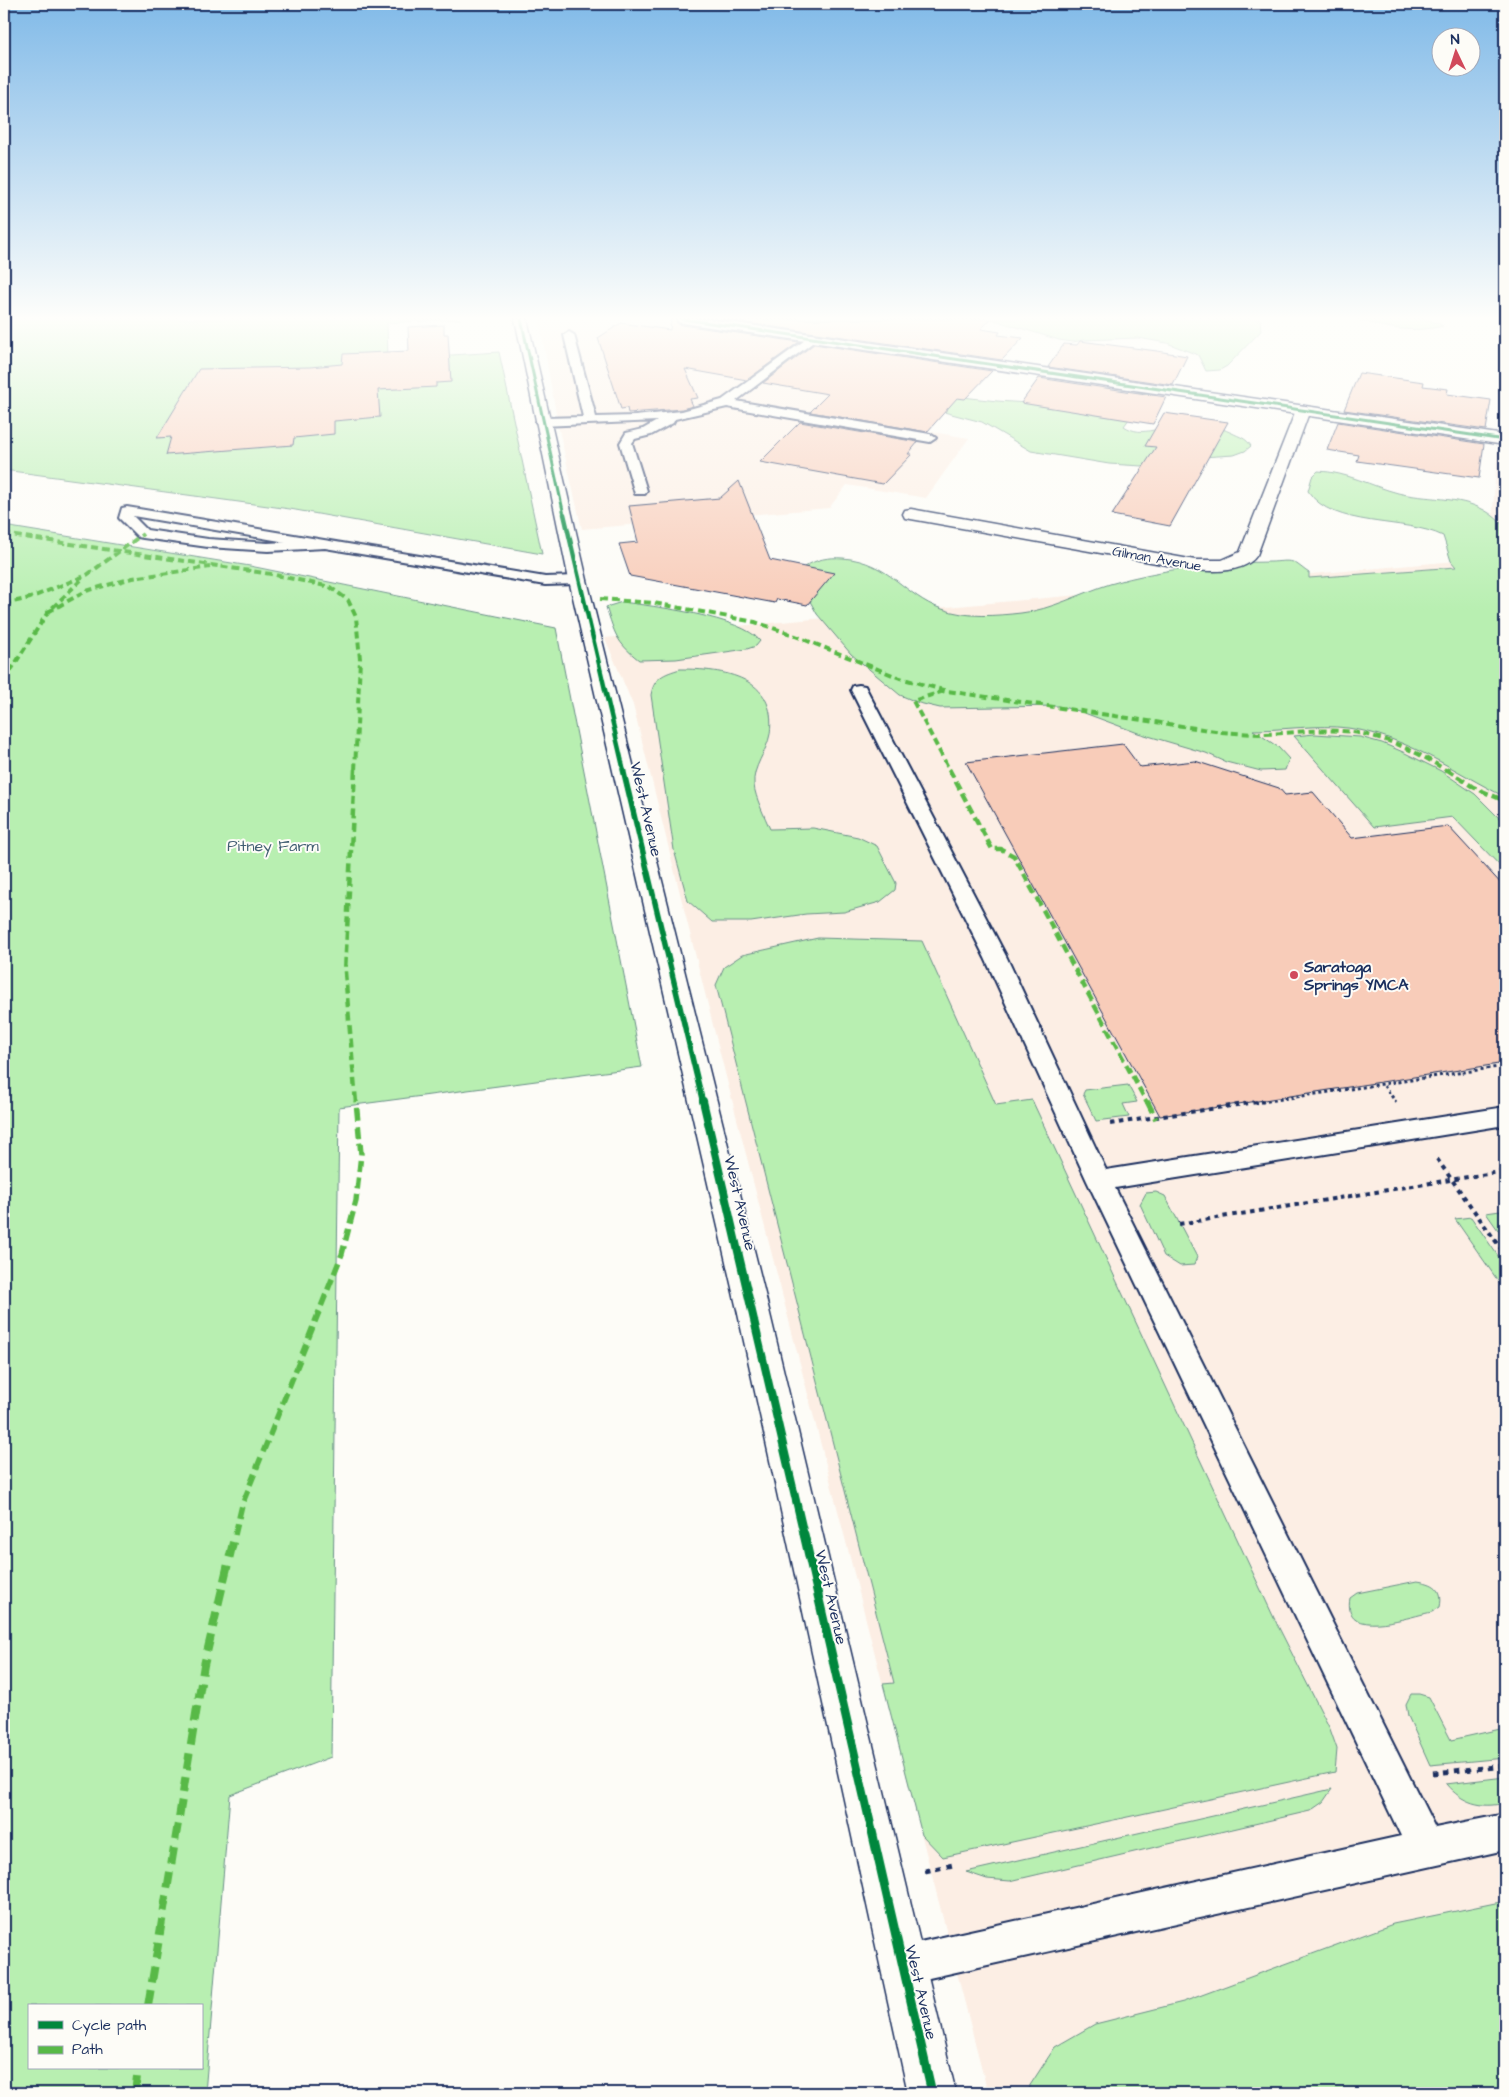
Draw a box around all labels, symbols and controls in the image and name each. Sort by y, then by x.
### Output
north arrow [1432,28,1482,78]
text: N [1450,30,1460,50]
street label: Gilman Avenue [1111,541,1203,577]
street label: West Avenue [624,760,668,859]
park label: Pitney Farm [227,835,319,858]
place label: Saratoga Springs YMCA [1303,956,1409,998]
marker: Saratoga Springs YMCA [1288,969,1300,981]
street label: West Avenue [718,1154,762,1253]
street label: West Avenue [809,1548,853,1647]
street label: West Avenue [899,1943,943,2042]
legend [28,2004,202,2070]
text: Cycle path [72,2015,147,2037]
text: Path [72,2039,103,2060]

